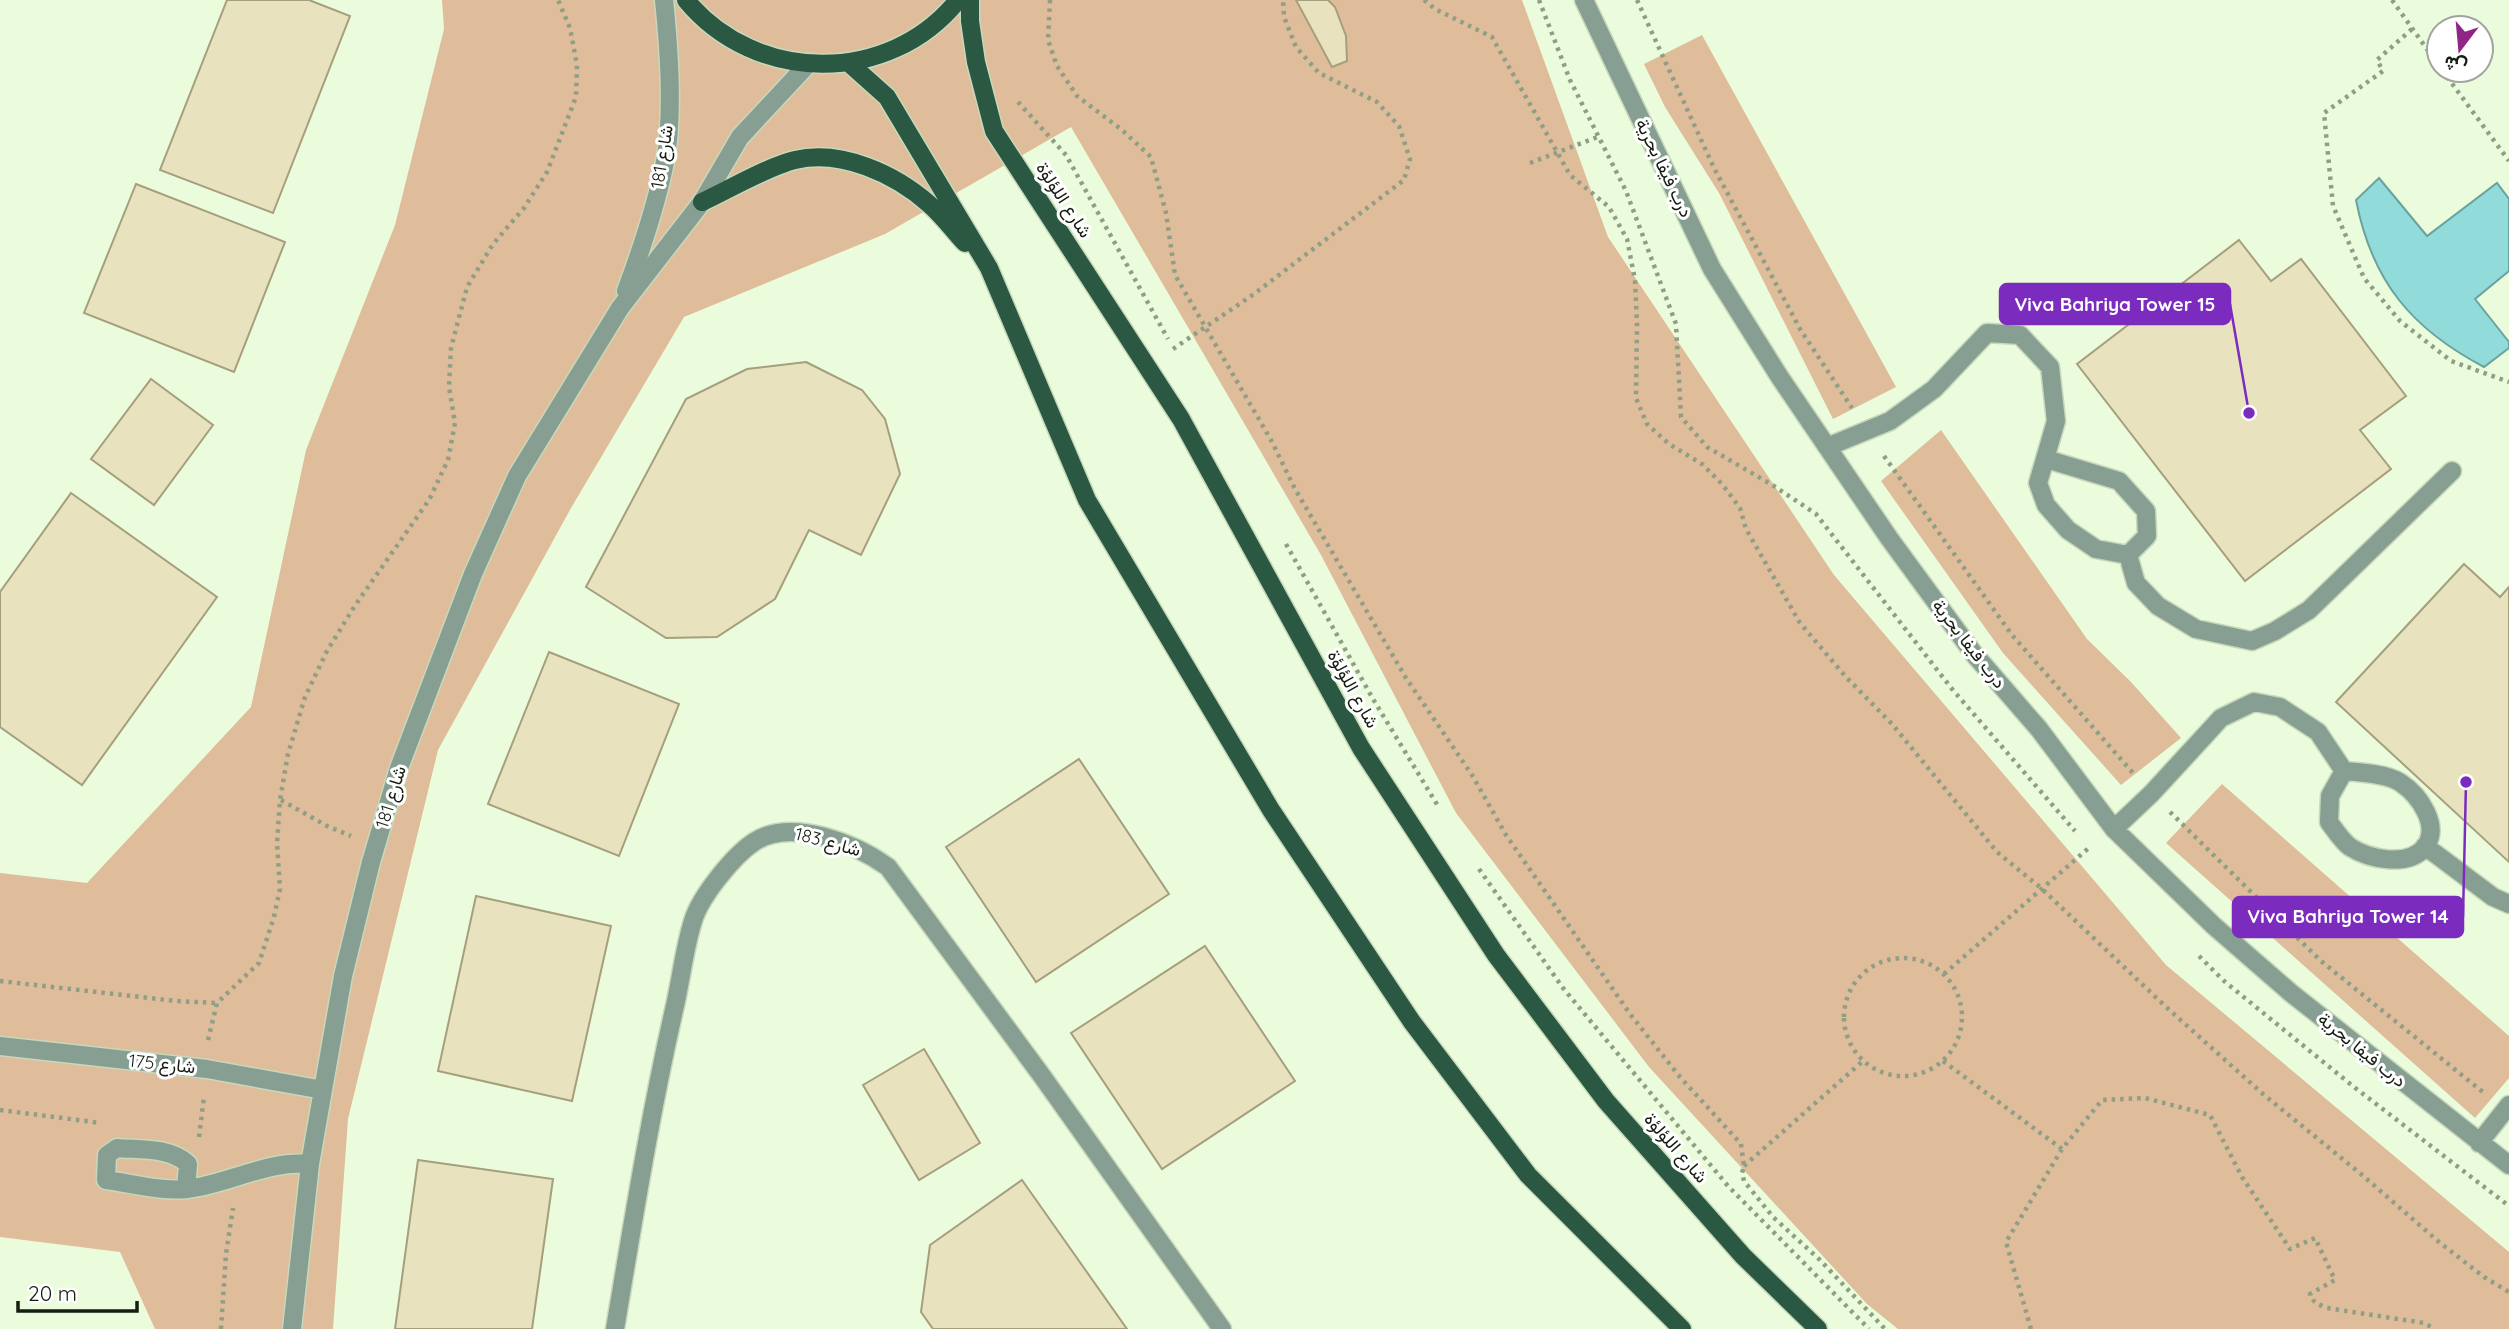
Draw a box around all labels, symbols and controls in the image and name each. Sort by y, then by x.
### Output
north arrow [2425,14,2495,84]
text: ش [2441,51,2470,80]
street label: درب فيفا بحرية [1631,115,1698,221]
street label: شارع 181 [645,123,679,191]
street label: شارع اللؤلؤة [1031,157,1097,243]
callout: Viva Bahriya Tower 15 [2000,284,2230,324]
text: Viva Bahriya Tower 15 [2014,292,2216,316]
street label: درب فيفا بحرية [1927,595,2011,693]
street label: شارع اللؤلؤة [1322,646,1384,732]
street label: شارع 181 [370,763,412,831]
street label: شارع 183 [793,822,863,862]
callout: Viva Bahriya Tower 14 [2233,897,2463,937]
text: Viva Bahriya Tower 14 [2247,904,2449,928]
street label: درب فيفا بحرية [2314,1007,2411,1092]
street label: شارع 175 [128,1049,196,1079]
street label: شارع اللؤلؤة [1639,1108,1713,1188]
scale bar [18,1270,136,1314]
text: 20 m [28,1280,77,1306]

